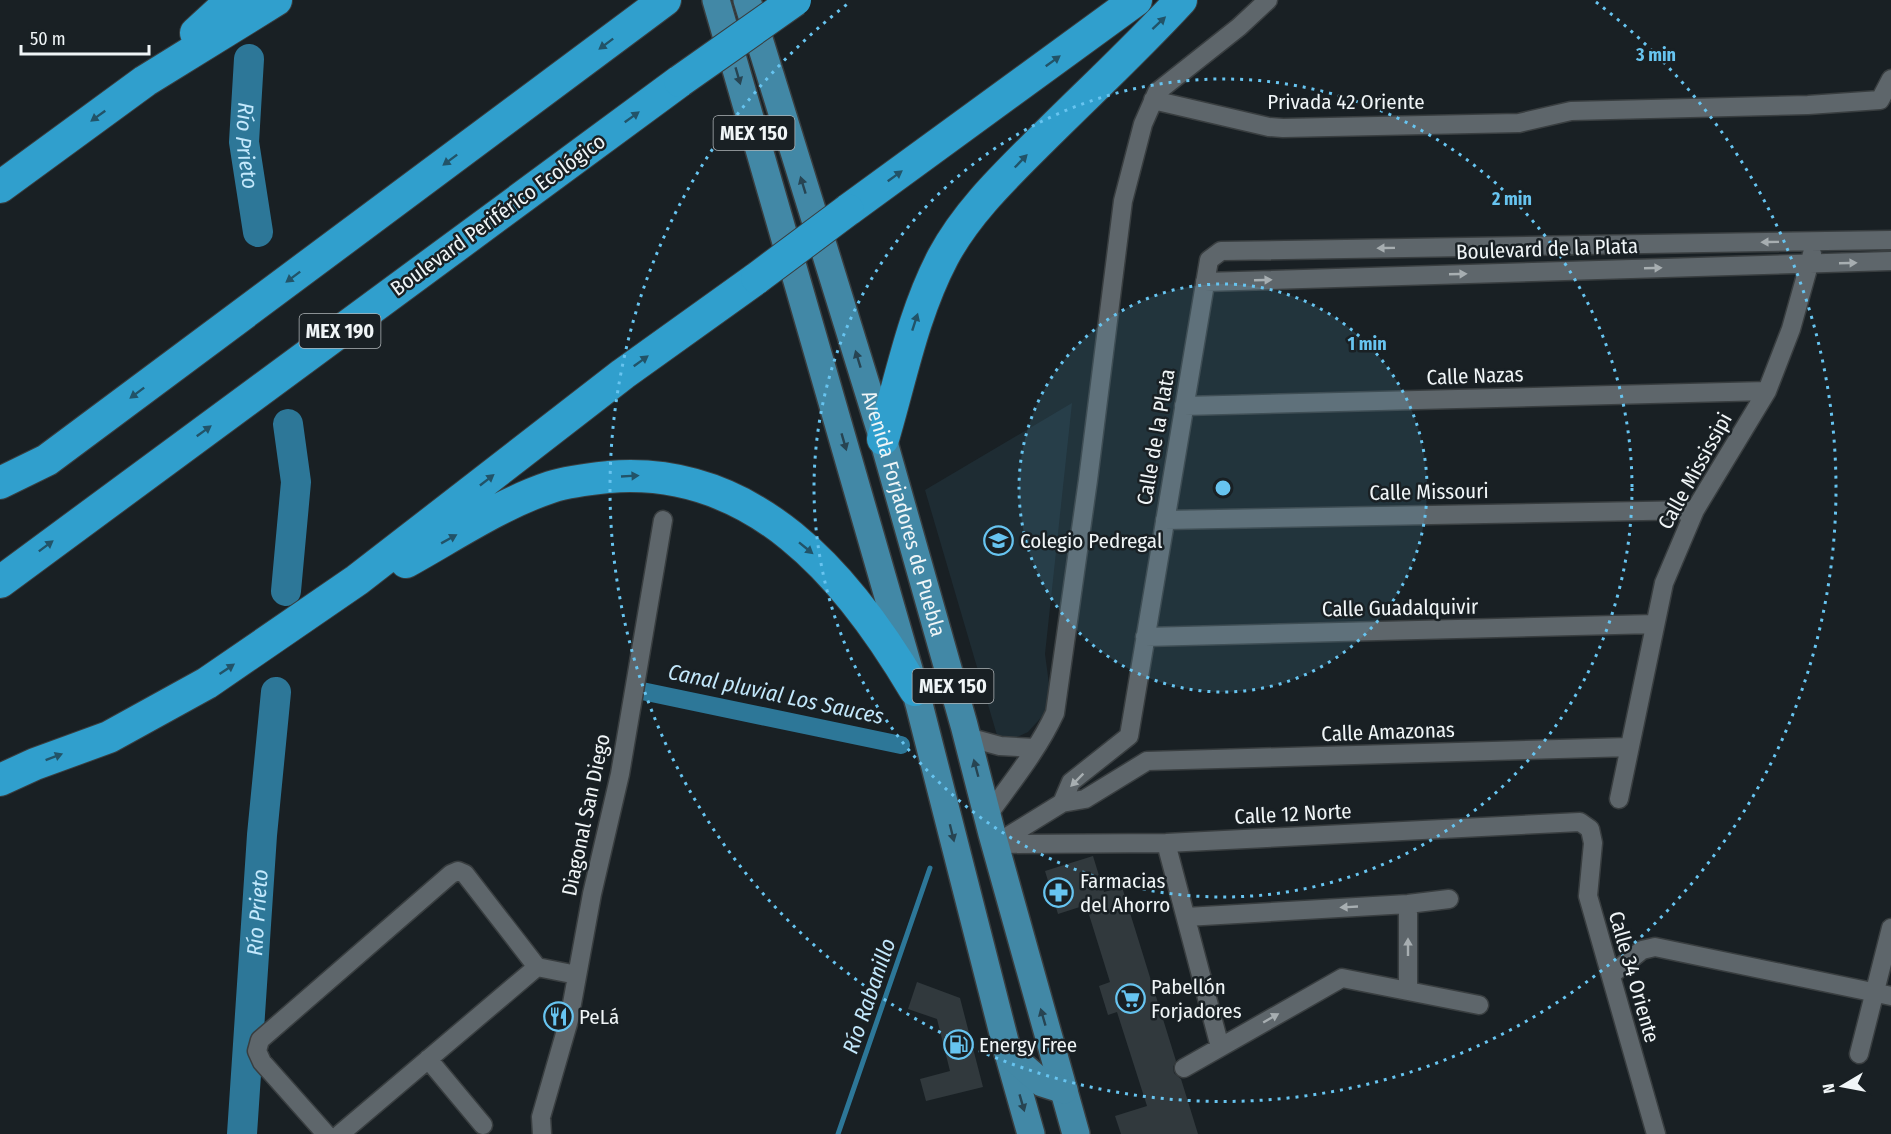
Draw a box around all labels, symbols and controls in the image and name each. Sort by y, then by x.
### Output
one-way arrow [1151,16,1166,30]
scale bar [21,18,148,56]
text: 50 m [30,28,66,50]
one-way arrow [599,38,615,50]
text: 3 min [1635,44,1676,66]
one-way arrow [1044,55,1060,67]
one-way arrow [734,68,743,86]
street label: Privada 42 Oriente [1267,89,1425,115]
water label: Río Prieto [230,102,265,191]
one-way arrow [90,109,105,121]
one-way arrow [623,111,639,123]
road number: MEX 150 [714,116,795,150]
street label: Boulevard Periférico Ecológico [386,128,610,302]
one-way arrow [442,154,457,166]
one-way arrow [1013,154,1027,168]
one-way arrow [887,170,902,182]
one-way arrow [798,176,808,194]
text: 2 min [1491,188,1532,210]
street label: Boulevard de la Plata [1455,233,1639,265]
one-way arrow [1760,237,1779,247]
one-way arrow [1376,244,1395,253]
one-way arrow [1839,258,1858,267]
one-way arrow [1644,264,1663,273]
one-way arrow [286,270,301,282]
one-way arrow [1449,270,1468,279]
one-way arrow [1254,276,1273,285]
one-way arrow [911,313,921,331]
road number: MEX 190 [300,314,380,348]
text: 1 min [1347,333,1387,355]
one-way arrow [853,350,862,368]
one-way arrow [633,355,649,367]
street label: Calle Nazas [1426,361,1524,391]
street label: Calle de la Plata [1131,367,1181,507]
one-way arrow [129,387,145,399]
street label: Avenida Forjadores de Puebla [856,388,951,639]
street label: Calle Mississipi [1652,408,1738,534]
one-way arrow [195,425,211,437]
one-way arrow [840,433,849,451]
one-way arrow [621,471,640,480]
one-way arrow [479,474,494,486]
centre of rings [1213,478,1233,498]
street label: Calle Missouri [1369,478,1489,506]
school or university icon: Colegio Pedregal [983,525,1015,557]
place label: Colegio Pedregal [1020,528,1163,554]
one-way arrow [440,534,457,544]
one-way arrow [39,541,54,553]
one-way arrow [798,541,813,554]
street label: Calle Guadalquivir [1322,594,1479,622]
water label: Canal pluvial Los Sauces [666,658,886,730]
one-way arrow [219,664,235,675]
road number: MEX 150 [912,669,994,703]
street label: Calle Amazonas [1321,717,1455,747]
street label: Diagonal San Diego [556,732,616,898]
one-way arrow [45,752,63,761]
one-way arrow [970,759,980,777]
one-way arrow [1069,773,1084,787]
street label: Calle 12 Norte [1234,798,1352,830]
one-way arrow [948,823,958,842]
water label: Río Prieto [240,868,273,957]
place label: Farmacias del Ahorro [1080,868,1170,918]
pharmacy icon: Farmacias del Ahorro [1043,877,1075,909]
one-way arrow [1340,903,1359,912]
street label: Calle 34 Oriente [1603,908,1665,1046]
water label: Río Rabanillo [837,935,901,1057]
one-way arrow [1403,938,1413,957]
place label: Pabellón Forjadores [1151,974,1242,1024]
supermarket icon: Pabellón Forjadores [1114,983,1146,1015]
restaurant icon: PeLá [542,1001,574,1033]
place label: PeLá [579,1004,619,1030]
one-way arrow [1038,1008,1047,1026]
one-way arrow [1263,1013,1279,1024]
fuel station icon: Energy Free [942,1029,974,1061]
place label: Energy Free [979,1032,1077,1058]
north arrow [1813,1056,1873,1116]
text: N [1819,1082,1839,1095]
one-way arrow [1018,1094,1028,1112]

